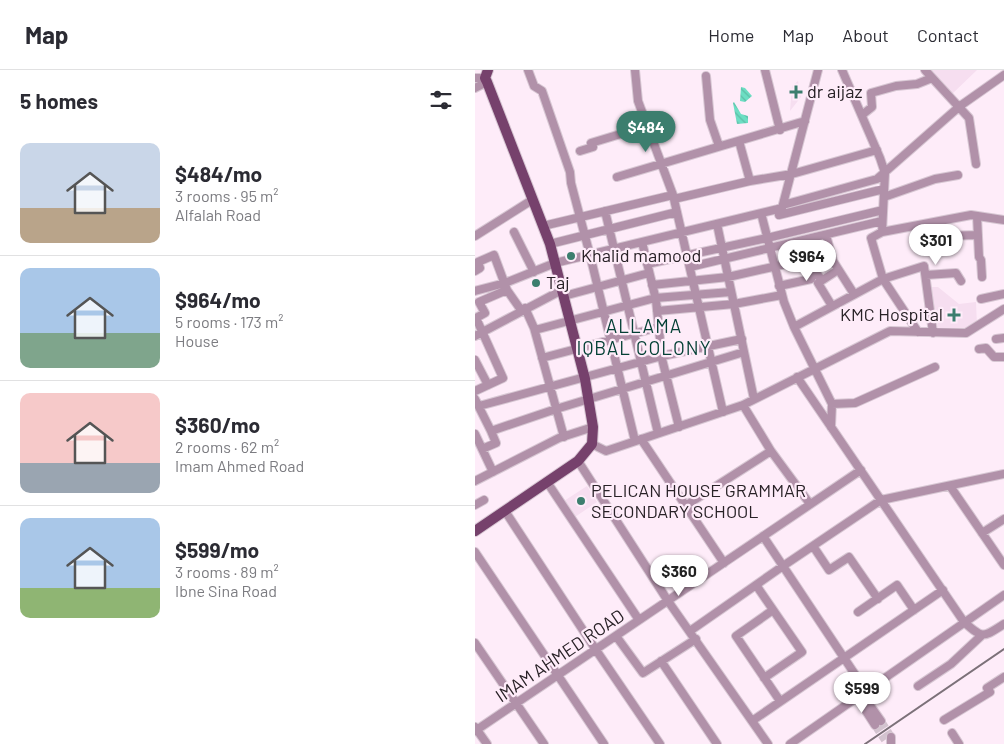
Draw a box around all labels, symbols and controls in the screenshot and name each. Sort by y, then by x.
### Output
text: Map [25,20,68,49]
text: Home [708,24,754,46]
text: Map [782,24,814,46]
text: About [842,24,889,46]
text: Contact [917,24,979,46]
place label: dr aijaz [807,80,862,102]
marker: dr aijaz [789,85,803,99]
icon: filters [427,86,455,114]
text: 5 homes [20,88,98,113]
pin: $484 [616,111,676,153]
text: $484 [627,117,665,136]
text: $484/mo [175,161,262,186]
icon: home [60,163,120,223]
text: 3 rooms · 95 m² [175,186,279,205]
text: Alfalah Road [175,205,261,224]
pin: $301 [906,224,966,266]
text: $301 [920,230,952,249]
pin: $964 [777,240,837,282]
place label: Khalid mamood [581,244,701,266]
text: $964 [789,246,825,265]
marker: Khalid mamood [565,250,577,262]
place label: Taj [546,271,570,293]
marker: Taj [530,277,542,289]
text: $964/mo [175,287,261,312]
icon: home [60,288,120,348]
place label: KMC Hospital [840,303,943,325]
marker: KMC Hospital [947,308,961,322]
text: 5 rooms · 173 m² [175,312,283,331]
district label: ALLAMA IQBAL COLONY [577,314,712,359]
text: House [175,331,219,350]
text: $360/mo [175,412,260,437]
icon: home [60,413,120,473]
text: 2 rooms · 62 m² [175,437,279,456]
text: Imam Ahmed Road [175,456,304,475]
place label: PELICAN HOUSE GRAMMAR SECONDARY SCHOOL [591,479,806,522]
marker: PELICAN HOUSE GRAMMAR SECONDARY SCHOOL [575,495,587,507]
text: $599/mo [175,537,259,562]
icon: home [60,538,120,598]
pin: $360 [649,554,709,597]
text: $360 [661,561,697,580]
text: 3 rooms · 89 m² [175,562,279,581]
text: Ibne Sina Road [175,581,277,600]
street label: IMAM AHMED ROAD [491,604,628,706]
pin: $599 [832,672,892,714]
text: $599 [845,678,879,697]

